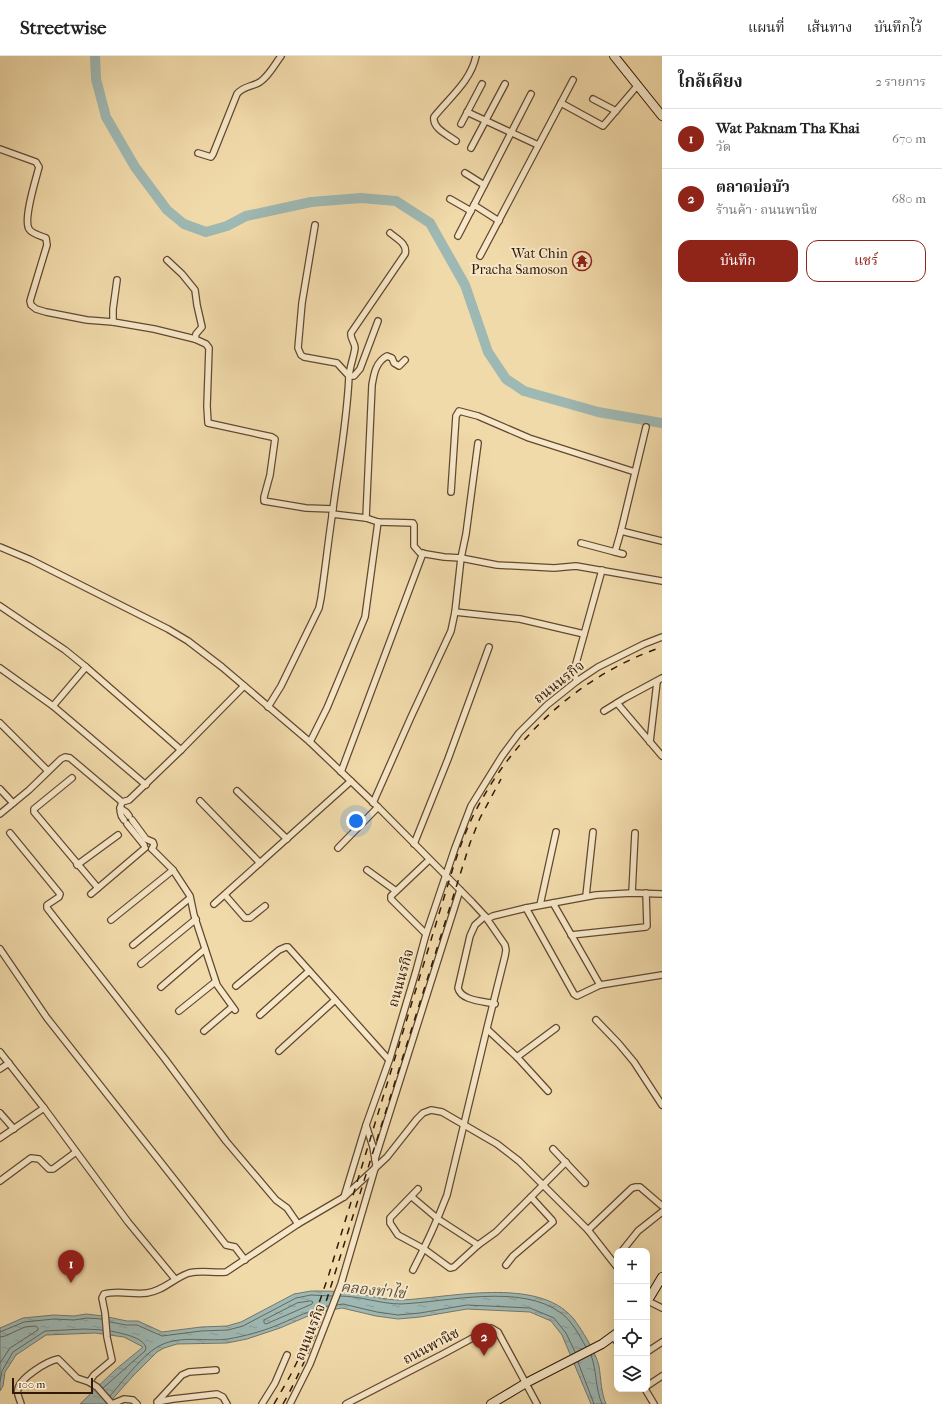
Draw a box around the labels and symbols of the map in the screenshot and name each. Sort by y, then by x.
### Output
place label: Wat Chin Pracha Samoson [471,245,568,278]
temple icon: Wat Chin Pracha Samoson [571,250,593,272]
street label: ถนนนรกิจ [530,657,588,707]
your location [346,811,366,831]
street label: ถนนนรกิจ [385,947,417,1009]
pin: 1 [58,1250,84,1283]
water label: คลองท่าไข่ [339,1276,409,1303]
street label: ถนนนรกิจ [291,1301,329,1363]
pin: 2 [471,1323,497,1356]
street label: ถนนพานิช [400,1324,462,1368]
scale bar [12,1376,93,1395]

